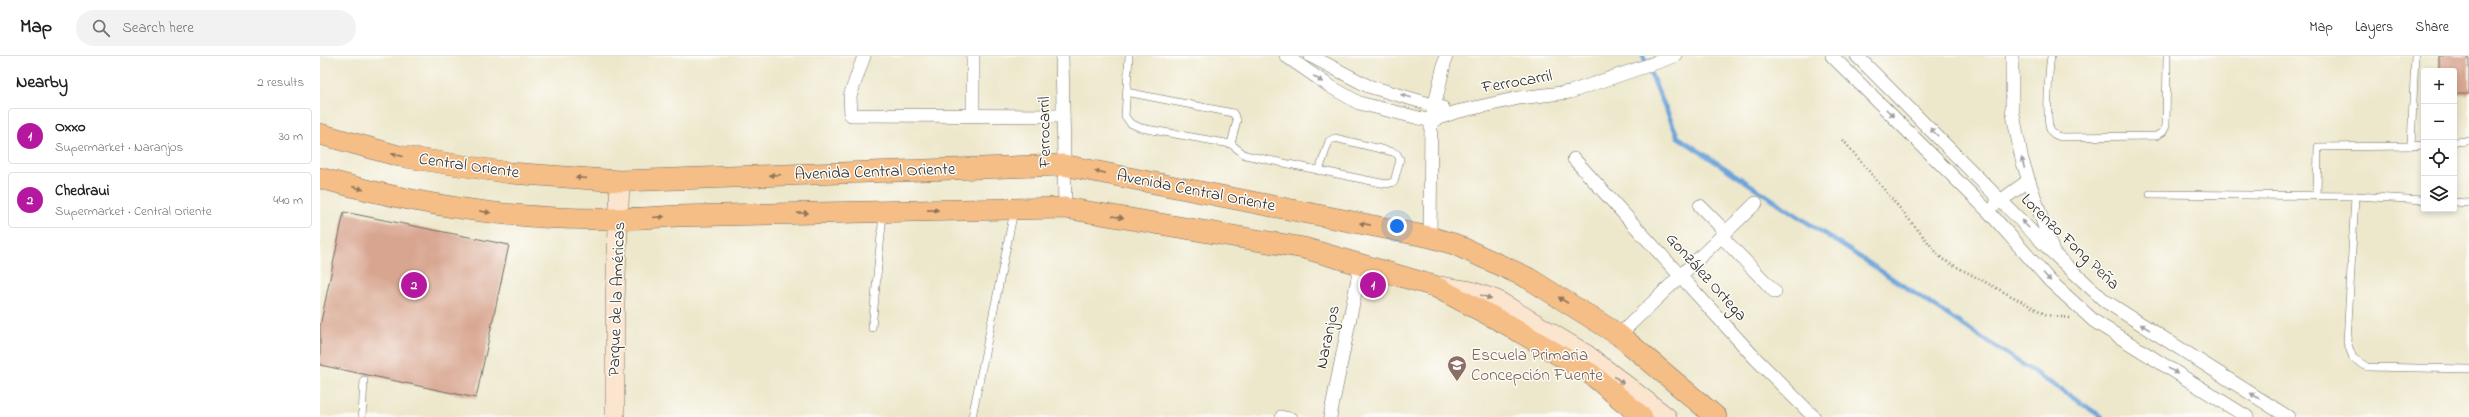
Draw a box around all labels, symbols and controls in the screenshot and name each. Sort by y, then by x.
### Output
search box [76,10,356,46]
text: Map [20,14,52,41]
icon: search [90,17,112,39]
text: Search here [122,17,194,39]
text: Map [2309,17,2333,38]
text: Layers [2355,17,2393,38]
text: Share [2415,17,2449,38]
street label: Ferrocarril [1479,63,1554,101]
map controls [2421,68,2457,212]
button: + [2421,68,2457,104]
text: Nearby [16,70,68,95]
text: 2 results [257,73,304,92]
one-way arrow [1313,74,1323,82]
one-way arrow [1399,93,1411,99]
street label: Ferrocarril [1032,96,1058,169]
button: − [2421,104,2457,140]
one-way arrow [1885,108,1895,118]
text: Oxxo [55,116,86,138]
text: 1 [28,127,32,146]
text: 30 m [279,127,303,146]
one-way arrow [1929,127,1939,137]
text: Supermarket · Naranjos [55,138,183,157]
button: locate [2421,140,2457,176]
street label: Central Oriente [417,147,521,185]
one-way arrow [391,152,403,158]
one-way arrow [2020,156,2026,168]
street label: Avenida Central Oriente [794,157,956,187]
street label: Avenida Central Oriente [1115,163,1278,219]
one-way arrow [1094,169,1106,175]
one-way arrow [769,172,781,179]
one-way arrow [575,175,587,182]
button: layers [2421,176,2457,212]
text: Chedraui [55,180,110,202]
one-way arrow [351,186,364,192]
street label: Lorenzo Fong Peña [2013,188,2125,297]
text: 2 [27,191,33,210]
text: 440 m [273,191,303,210]
text: Supermarket · Central Oriente [55,202,212,221]
one-way arrow [927,207,939,214]
one-way arrow [479,209,491,215]
one-way arrow [797,210,810,216]
one-way arrow [653,214,665,221]
one-way arrow [1112,214,1124,220]
your location [1387,216,1407,236]
one-way arrow [2020,219,2030,229]
street label: Parque de la Américas [602,221,632,377]
one-way arrow [1359,221,1371,227]
street label: González Ortega [1658,227,1753,328]
pin: 2 [401,270,427,300]
pin: 1 [1360,270,1386,300]
one-way arrow [2043,272,2052,283]
one-way arrow [1480,294,1492,300]
one-way arrow [1557,297,1569,304]
street label: Naranjos [1309,303,1347,371]
one-way arrow [2140,323,2150,331]
place label: Escuela Primaria Concepción Fuente [1471,343,1603,388]
school or university icon: Escuela Primaria Concepción Fuente [1446,354,1468,382]
one-way arrow [2168,368,2179,375]
one-way arrow [1614,376,1625,384]
one-way arrow [2250,392,2260,400]

